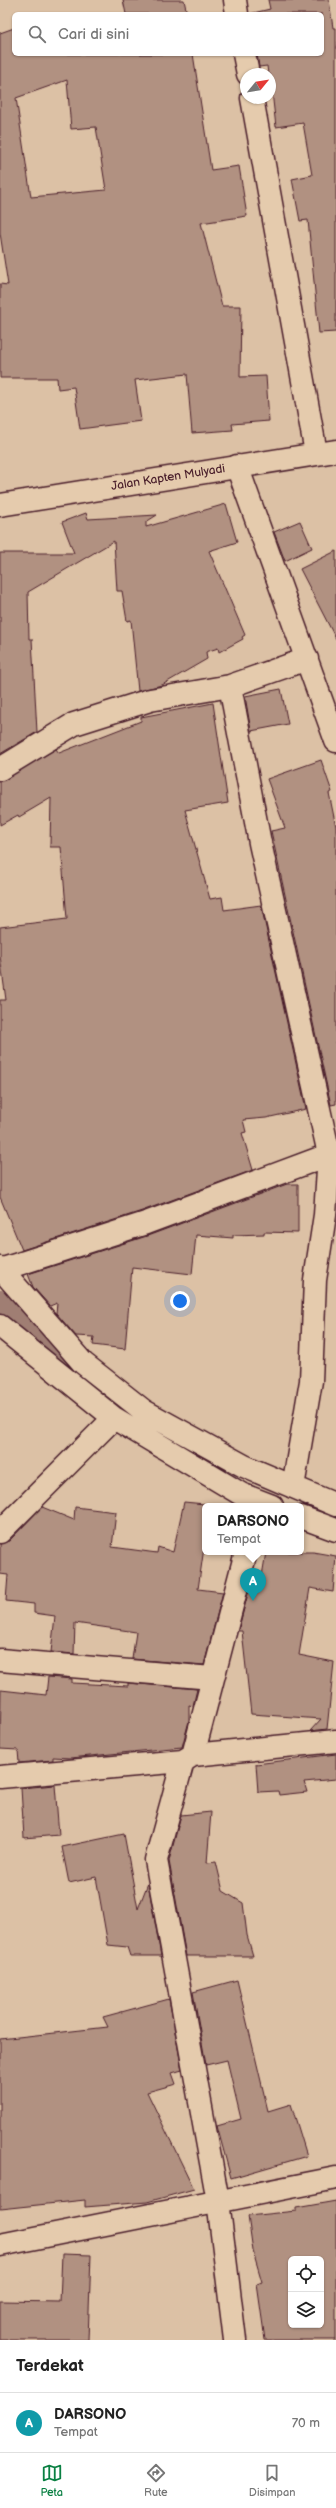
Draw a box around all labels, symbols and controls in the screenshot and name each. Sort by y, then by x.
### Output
search box [12,12,324,56]
icon: search [26,23,48,45]
text: Cari di sini [58,25,129,44]
north arrow [240,68,276,104]
street label: Jalan Kapten Mulyadi [110,461,226,494]
your location [170,1291,190,1311]
popup [202,1503,304,1555]
text: DARSONO [217,1512,289,1531]
text: Tempat [217,1531,261,1547]
pin: A [240,1568,266,1601]
map controls [288,2256,324,2328]
button: locate [288,2256,324,2292]
button: layers [288,2292,324,2328]
text: Terdekat [16,2356,84,2376]
text: DARSONO [54,2405,126,2424]
text: A [25,2415,33,2431]
text: 70 m [292,2415,320,2431]
text: Tempat [54,2424,98,2440]
tab: Peta [41,2462,63,2499]
tab: Rute [144,2462,168,2499]
tab: Disimpan [249,2462,295,2499]

